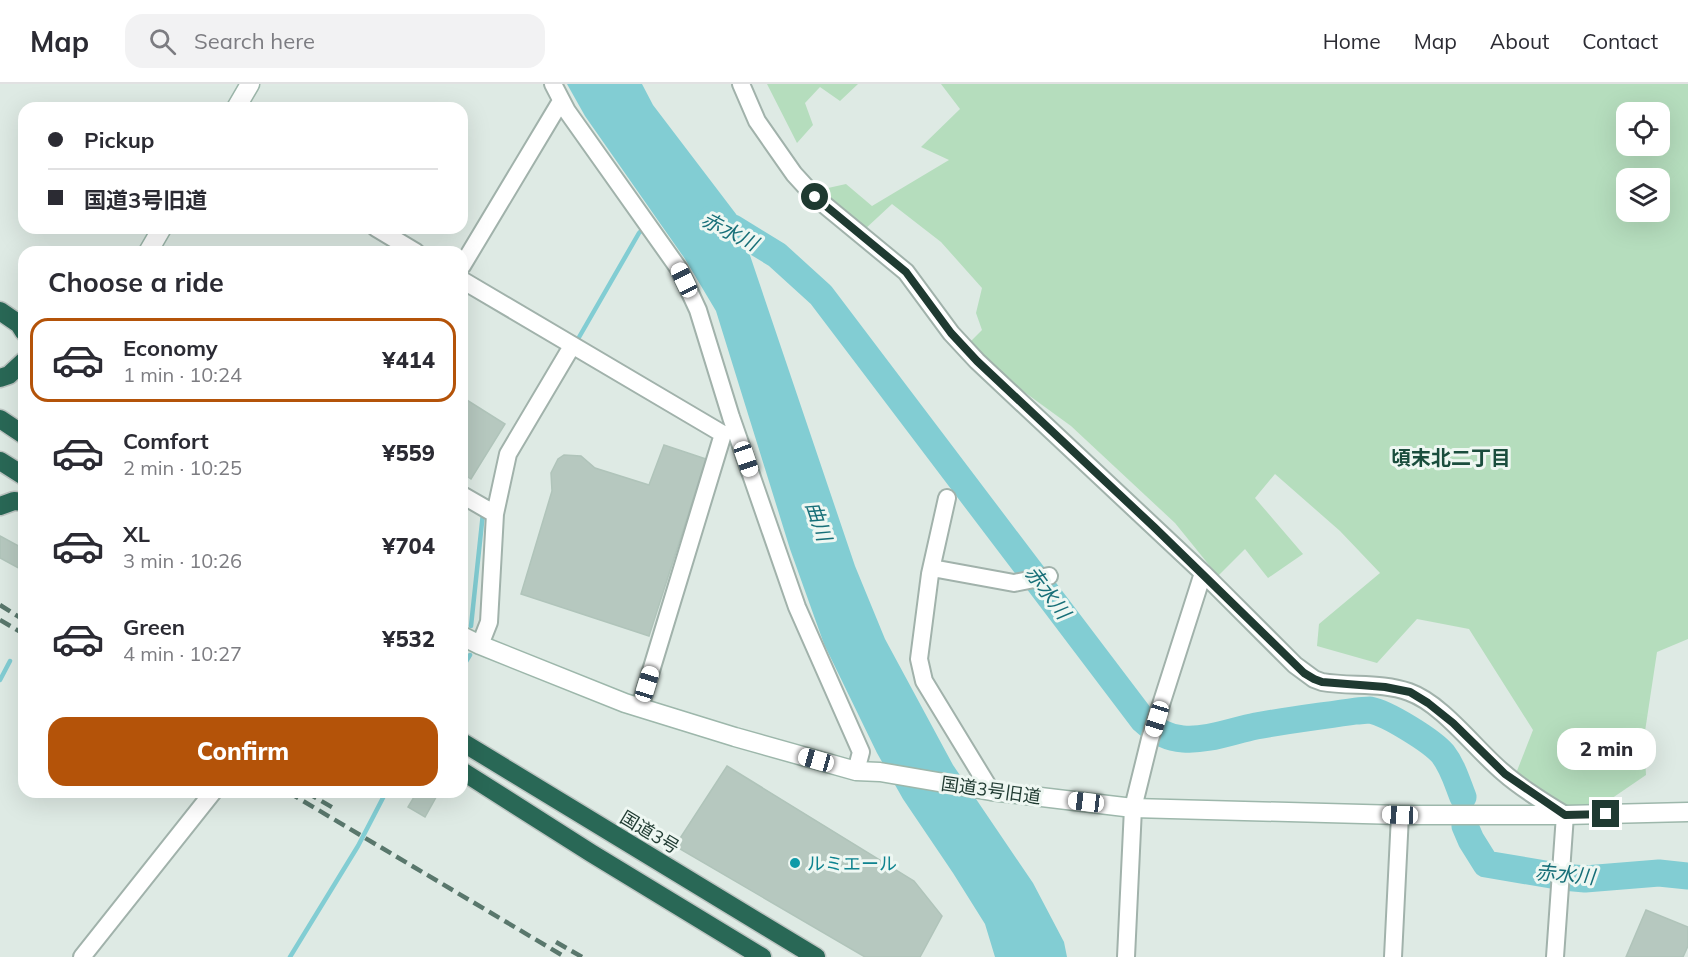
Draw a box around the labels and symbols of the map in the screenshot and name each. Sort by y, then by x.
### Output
route start [801,183,828,210]
water label: 赤水川 [698,206,764,257]
car [668,260,700,300]
car [732,439,760,479]
district label: 頃末北二丁目 [1391,445,1511,470]
water label: 曲川 [801,498,838,546]
water label: 赤水川 [1020,561,1077,625]
car [633,664,661,704]
car [1143,699,1171,739]
callout: 2 min [1556,727,1656,769]
car [796,746,836,774]
street label: 国道3号旧道 [939,772,1043,808]
car [1067,791,1105,813]
route end [1592,800,1619,827]
street label: 国道3号 [616,805,684,859]
car [1382,805,1418,825]
place label: ルミエール [807,852,897,875]
marker: ルミエール [788,856,802,870]
water label: 赤水川 [1534,859,1598,889]

